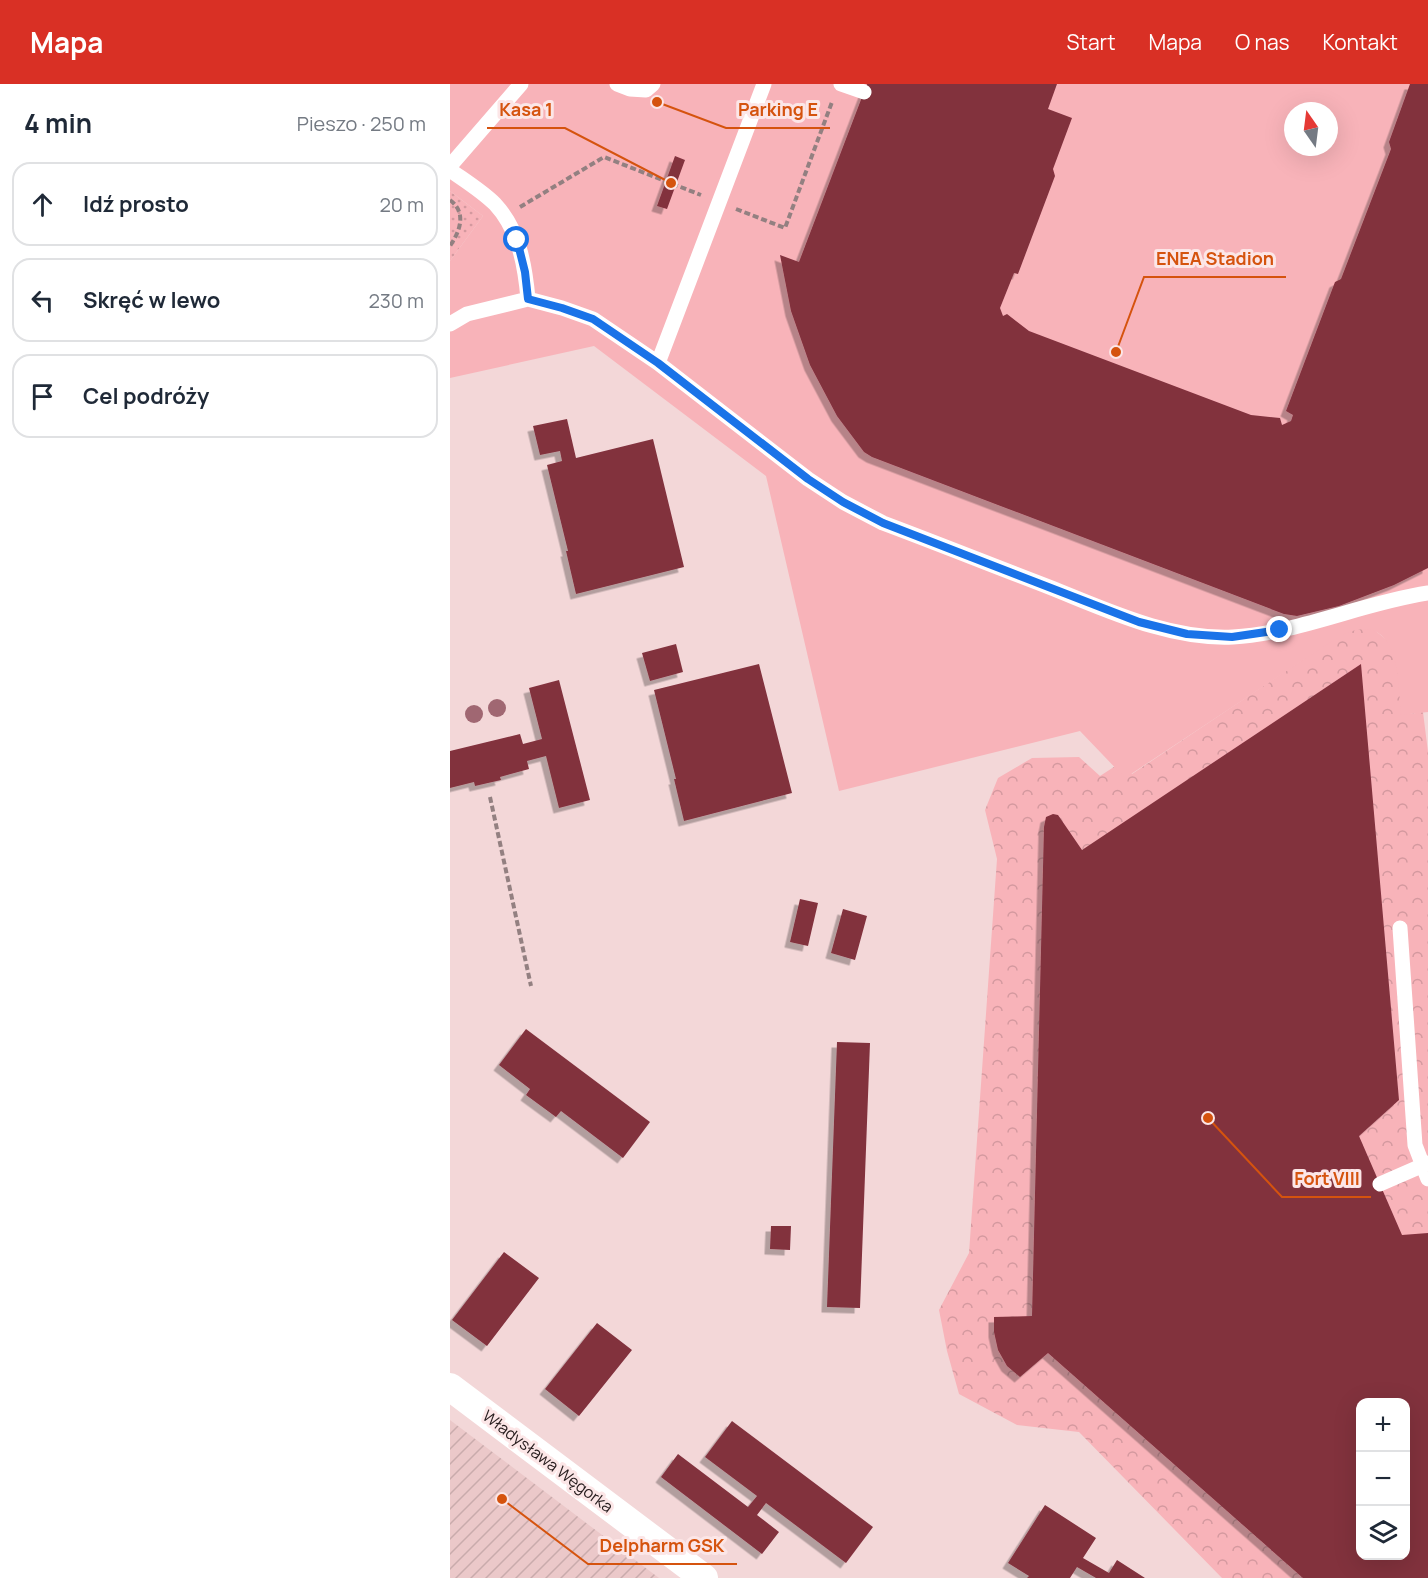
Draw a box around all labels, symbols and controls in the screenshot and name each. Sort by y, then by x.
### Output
text: Mapa [30,23,103,61]
text: Start [1067,28,1116,56]
text: Mapa [1149,28,1202,56]
text: O nas [1235,28,1290,56]
text: Kontakt [1323,28,1398,56]
callout: Kasa 1 [487,92,565,128]
callout: Parking E [726,92,830,128]
text: Kasa 1 [499,97,553,121]
text: Parking E [738,97,818,121]
north arrow [1284,102,1338,156]
text: 4 min [24,105,92,141]
text: Pieszo · 250 m [297,110,426,137]
icon: ahead [26,188,59,221]
text: Idź prosto [83,189,189,219]
text: 20 m [379,191,424,218]
route start [503,226,529,252]
callout: ENEA Stadion [1144,241,1286,277]
text: ENEA Stadion [1156,246,1274,270]
icon: left [26,284,59,317]
text: Skręć w lewo [83,285,220,315]
text: 230 m [368,287,424,314]
icon: arrive [26,380,59,413]
text: Cel podróży [83,381,209,411]
route end [1266,616,1292,642]
callout: Fort VIII [1282,1161,1371,1197]
text: Fort VIII [1294,1166,1360,1190]
map controls [1356,1398,1410,1560]
button: + [1356,1398,1410,1452]
street label: Władysława Węgorka [478,1405,618,1517]
button: − [1356,1452,1410,1506]
button: layers [1356,1506,1410,1560]
callout: Delpharm GSK [588,1528,737,1564]
text: Delpharm GSK [600,1533,725,1557]

